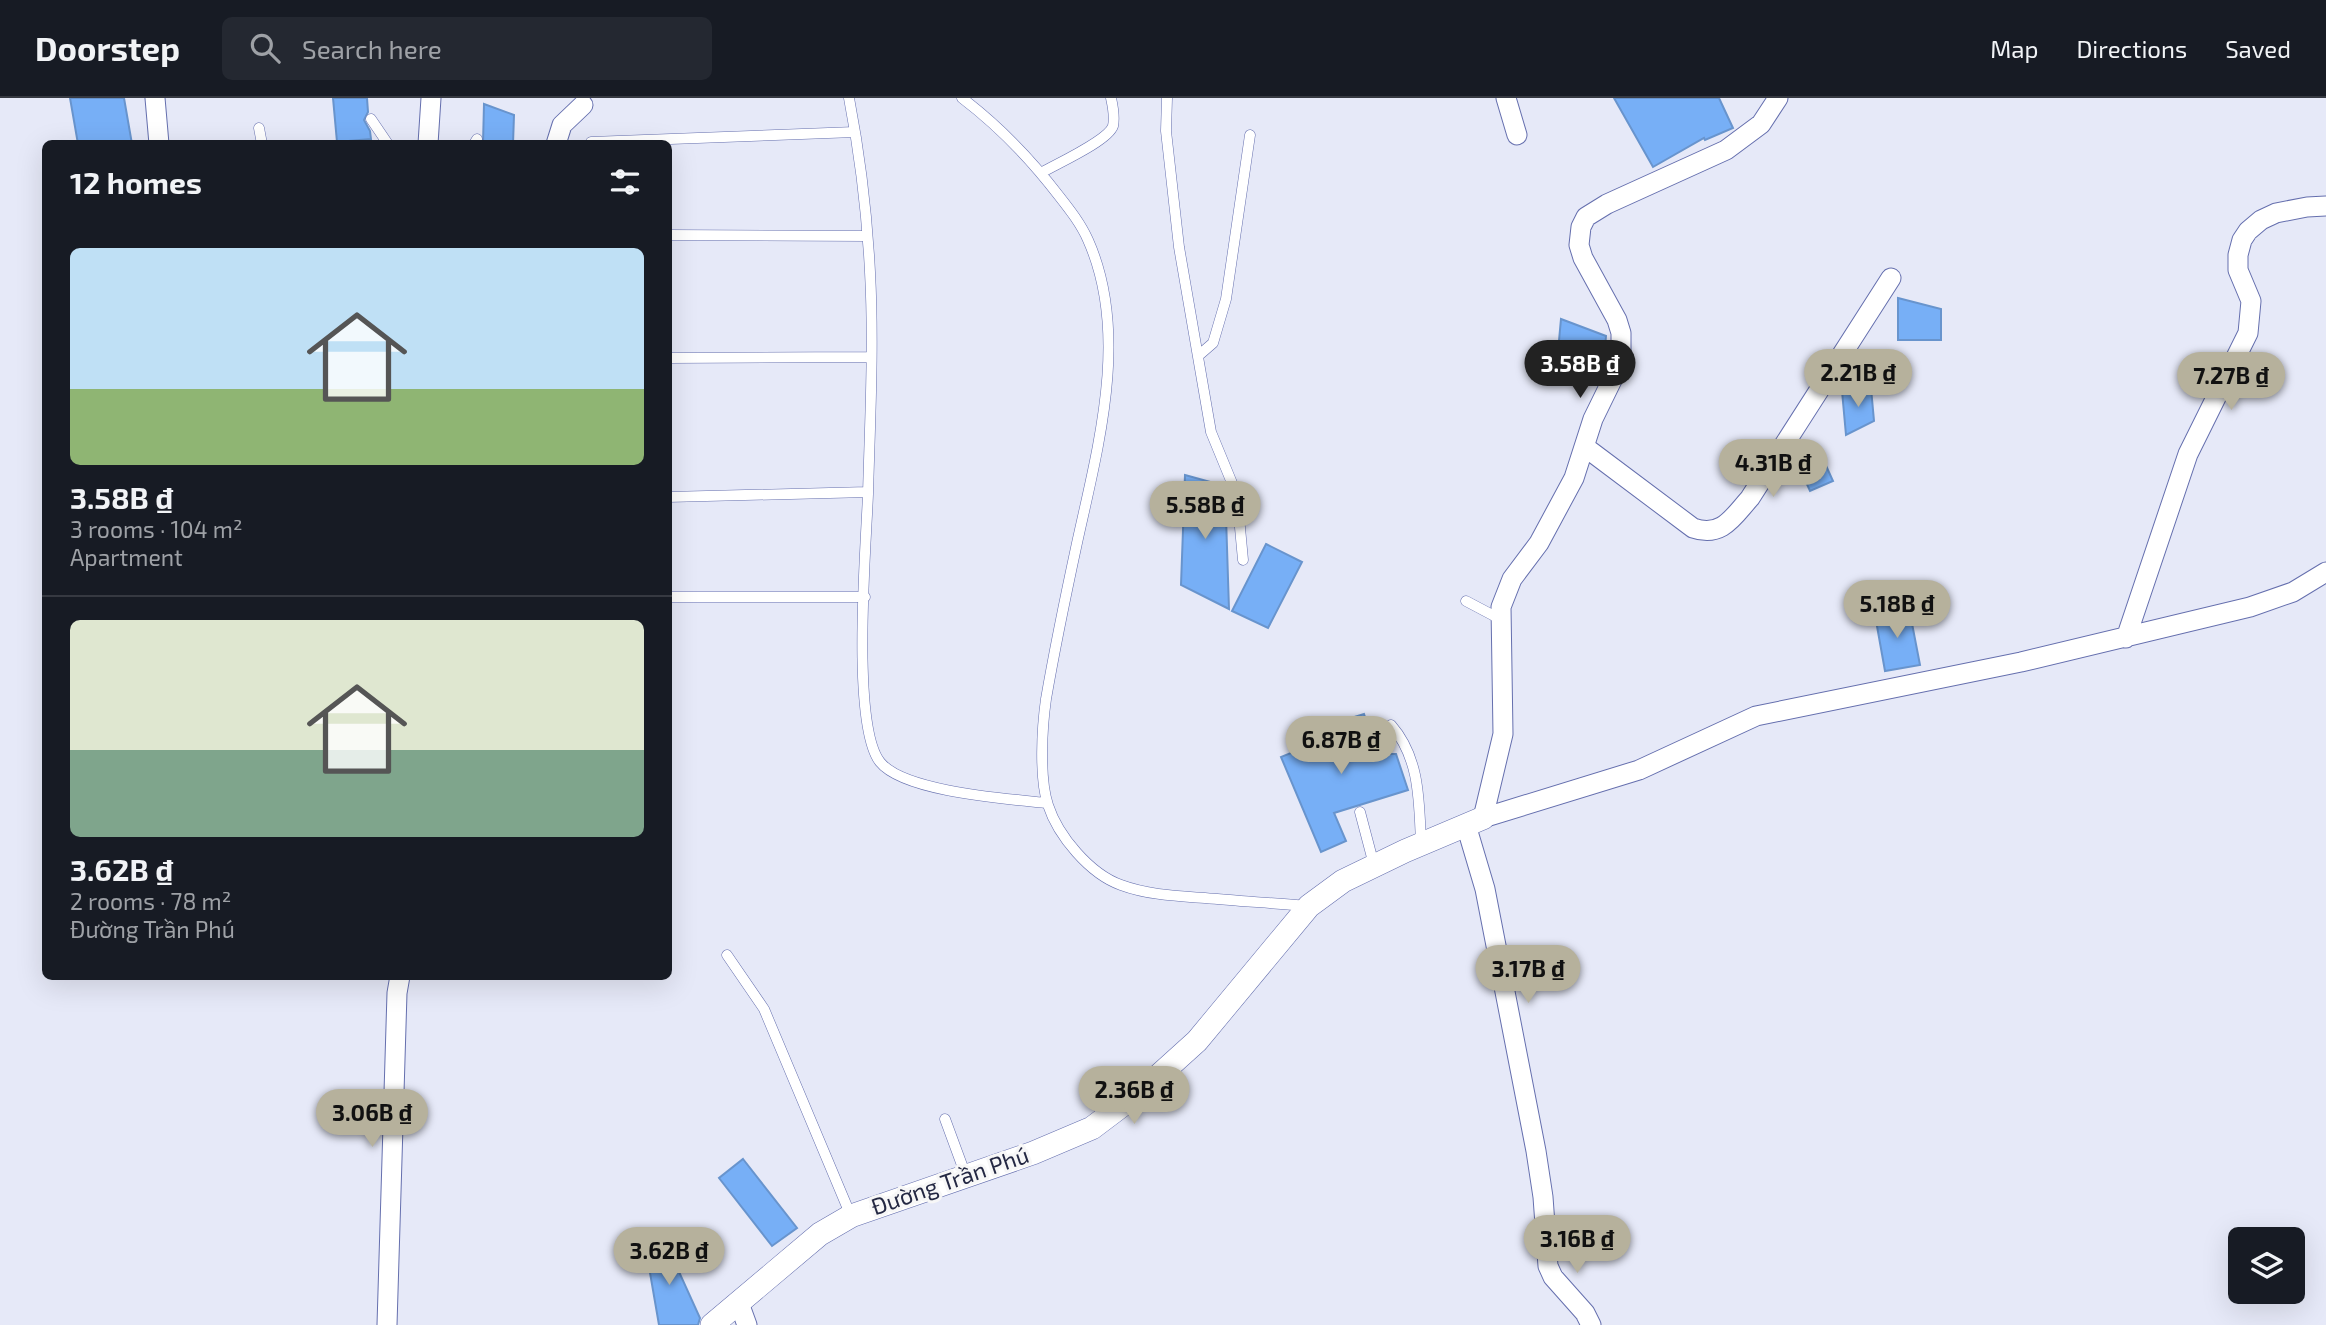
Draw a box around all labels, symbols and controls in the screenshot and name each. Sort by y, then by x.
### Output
search box [222,17,712,80]
text: Doorstep [35,28,180,68]
icon: search [246,29,284,67]
text: Search here [302,33,442,64]
text: Map [1990,34,2038,63]
text: Directions [2076,34,2187,63]
text: Saved [2225,34,2291,63]
icon: filters [606,163,644,201]
text: 12 homes [70,164,202,200]
icon: home [294,294,420,420]
pin: 3.58B ₫ [1515,341,1645,400]
text: 3.58B ₫ [1540,349,1620,377]
pin: 2.21B ₫ [1793,350,1923,409]
pin: 7.27B ₫ [2166,352,2296,412]
text: 2.21B ₫ [1820,358,1896,386]
text: 7.27B ₫ [2193,361,2269,389]
pin: 4.31B ₫ [1708,440,1838,499]
text: 4.31B ₫ [1735,448,1811,476]
text: 3.58B ₫ [70,479,173,515]
pin: 5.58B ₫ [1140,482,1270,541]
text: 5.58B ₫ [1166,490,1244,518]
text: 3 rooms · 104 m² [70,515,242,543]
text: Apartment [70,543,183,571]
pin: 5.18B ₫ [1832,580,1962,640]
text: 5.18B ₫ [1860,589,1934,617]
icon: home [294,666,420,792]
pin: 6.87B ₫ [1276,716,1406,776]
text: 6.87B ₫ [1302,725,1380,753]
text: 3.62B ₫ [70,851,173,887]
text: 2 rooms · 78 m² [70,887,231,915]
text: Đường Trần Phú [70,915,235,943]
pin: 3.17B ₫ [1463,946,1593,1005]
text: 3.17B ₫ [1491,954,1565,982]
pin: 2.36B ₫ [1069,1066,1199,1126]
text: 2.36B ₫ [1095,1075,1173,1103]
pin: 3.06B ₫ [307,1090,437,1149]
text: 3.06B ₫ [332,1098,412,1126]
street label: Đường Trần Phú [867,1140,1032,1220]
pin: 3.16B ₫ [1512,1216,1642,1275]
text: 3.16B ₫ [1540,1224,1614,1252]
map controls [2228,1227,2305,1304]
button: layers [2228,1227,2305,1304]
pin: 3.62B ₫ [604,1228,734,1287]
text: 3.62B ₫ [630,1236,708,1264]

